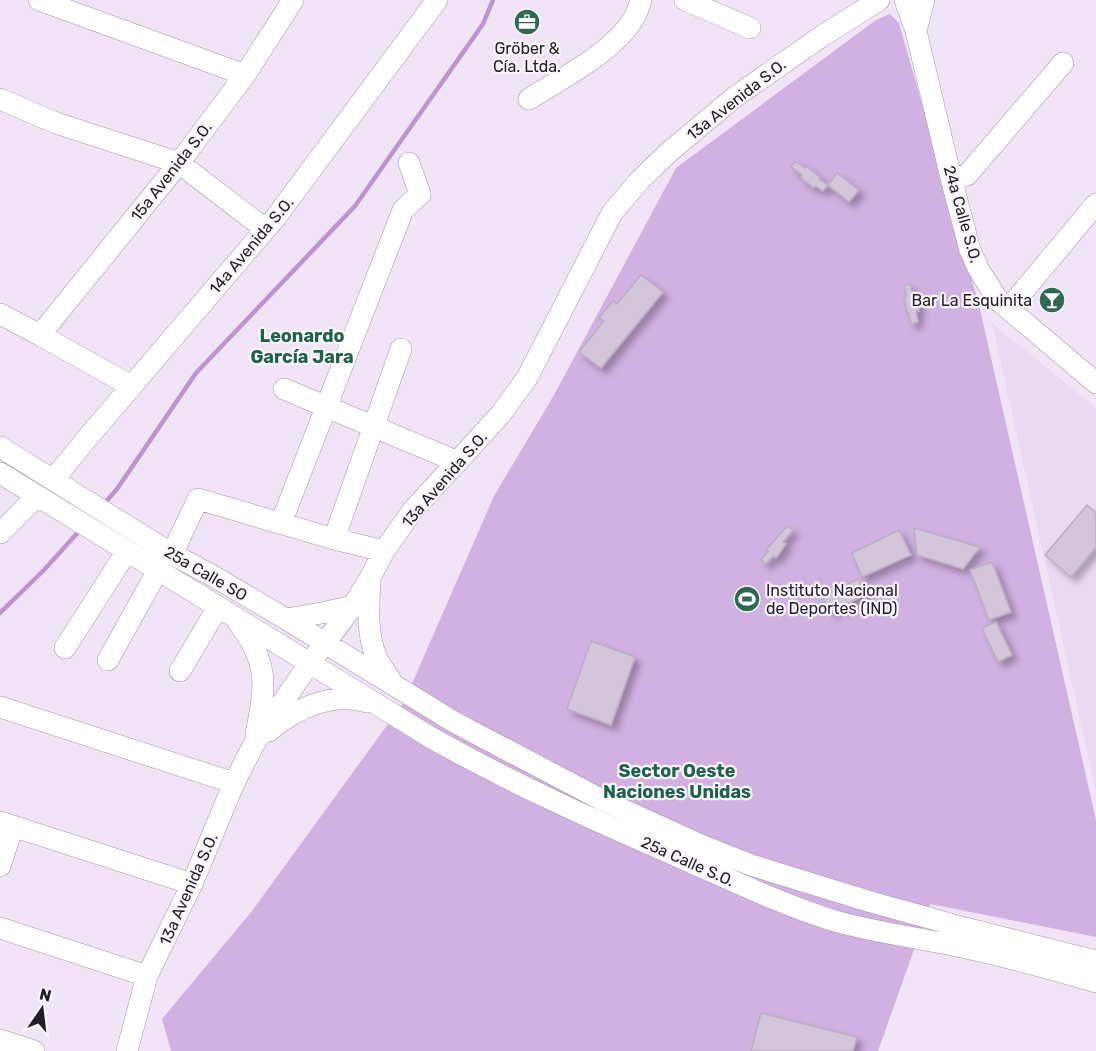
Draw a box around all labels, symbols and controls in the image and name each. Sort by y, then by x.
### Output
office icon: Gröber & Cía. Ltda. [512,7,542,37]
place label: Gröber & Cía. Ltda. [493,39,561,76]
street label: 13a Avenida S.O. [683,55,790,144]
street label: 15a Avenida S.O. [127,118,216,225]
street label: 24a Calle S.O. [940,163,985,265]
street label: 14a Avenida S.O. [205,193,298,298]
bar icon: Bar La Esquinita [1037,285,1067,315]
place label: Bar La Esquinita [912,291,1032,310]
district label: Leonardo García Jara [250,325,354,368]
street label: 13a Avenida S.O. [398,428,491,531]
street label: 25a Calle SO [161,542,251,605]
place label: Instituto Nacional de Deportes (IND) [766,581,898,618]
sports icon: Instituto Nacional de Deportes (IND) [732,584,762,614]
district label: Sector Oeste Naciones Unidas [603,760,751,803]
street label: 13a Avenida S.O. [155,830,222,948]
street label: 25a Calle S.O. [638,832,737,890]
north arrow [12,979,72,1039]
text: N [38,984,53,1006]

